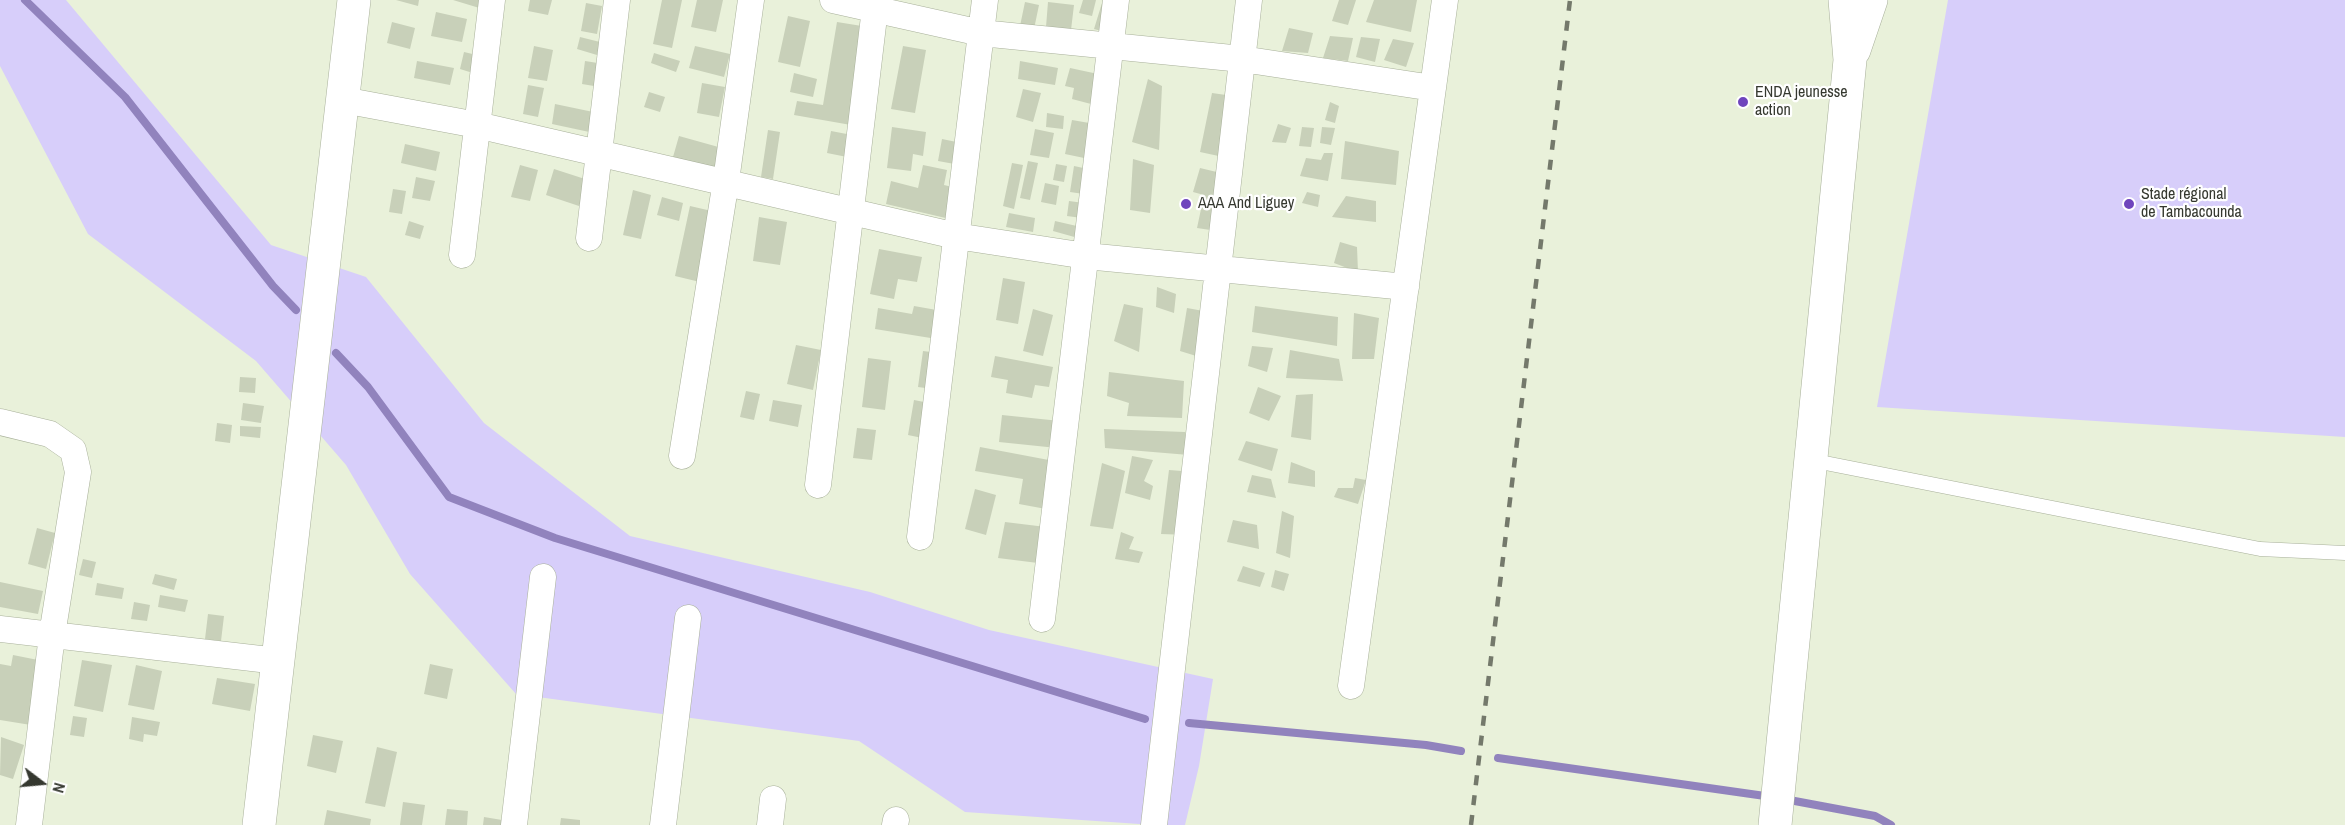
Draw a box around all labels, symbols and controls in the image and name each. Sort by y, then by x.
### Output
place label: ENDA jeunesse action [1755,83,1848,121]
marker: ENDA jeunesse action [1736,95,1750,109]
place label: Stade régional de Tambacounda [2141,185,2242,223]
place label: AAA And Liguey [1198,194,1294,214]
marker: AAA And Liguey [1179,197,1193,211]
marker: Stade régional de Tambacounda [2122,197,2136,211]
north arrow [12,753,72,813]
text: N [47,780,71,796]

